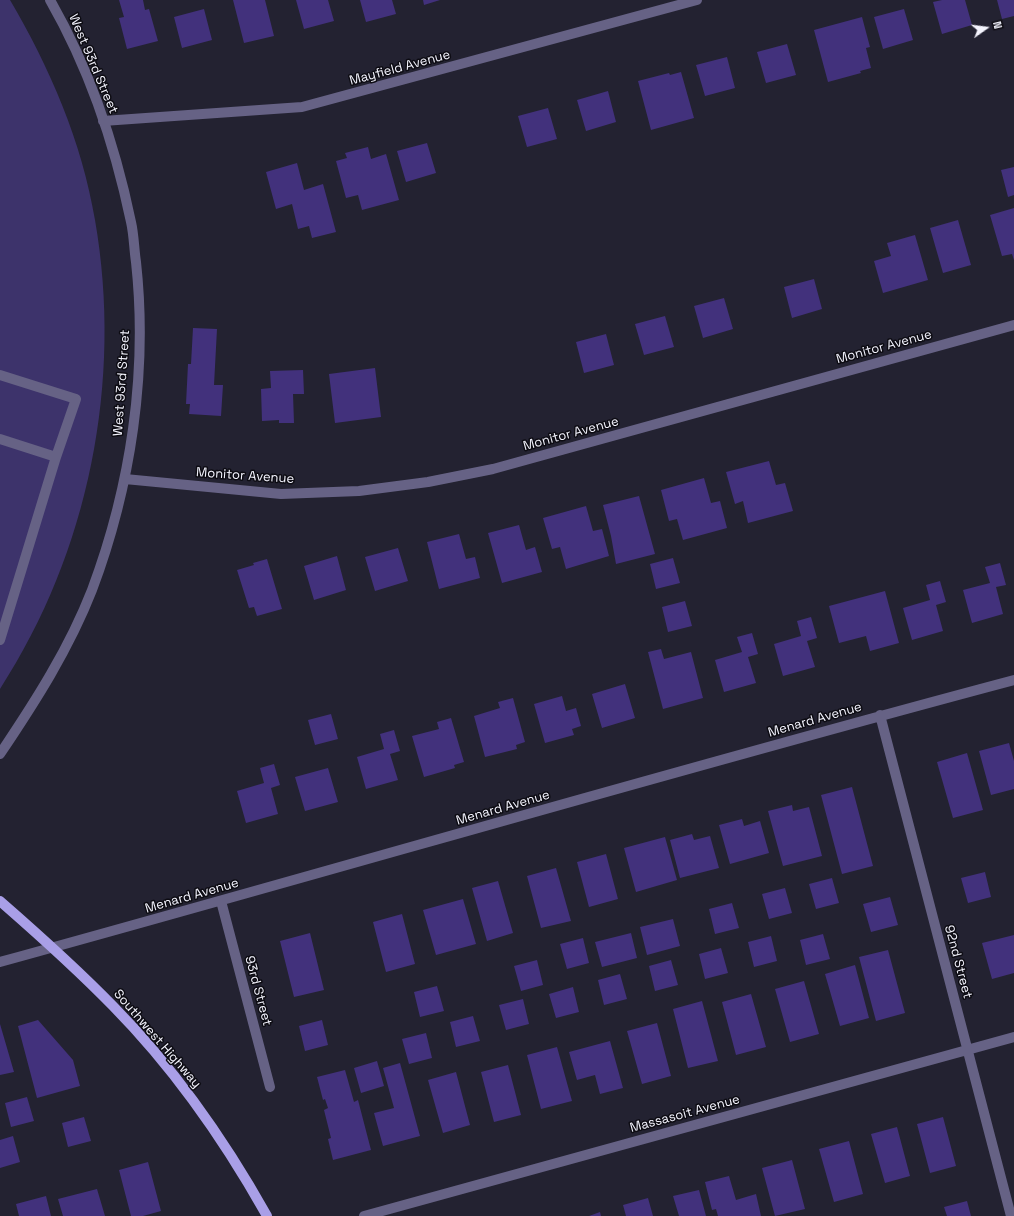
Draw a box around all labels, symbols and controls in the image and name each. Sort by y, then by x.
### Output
north arrow [966,8,1006,48]
street label: West 93rd Street [65,12,121,116]
text: N [990,20,1005,30]
street label: Mayfield Avenue [348,47,452,89]
street label: Monitor Avenue [834,327,934,367]
street label: West 93rd Street [110,329,134,437]
street label: Monitor Avenue [521,414,621,454]
street label: Monitor Avenue [195,465,295,487]
street label: Menard Avenue [766,699,864,741]
street label: Menard Avenue [454,787,552,829]
street label: Menard Avenue [143,875,241,917]
street label: 92nd Street [941,924,975,1000]
street label: 93rd Street [241,954,275,1028]
street label: Southwest Highway [110,987,204,1091]
street label: Massasoit Avenue [628,1092,742,1136]

